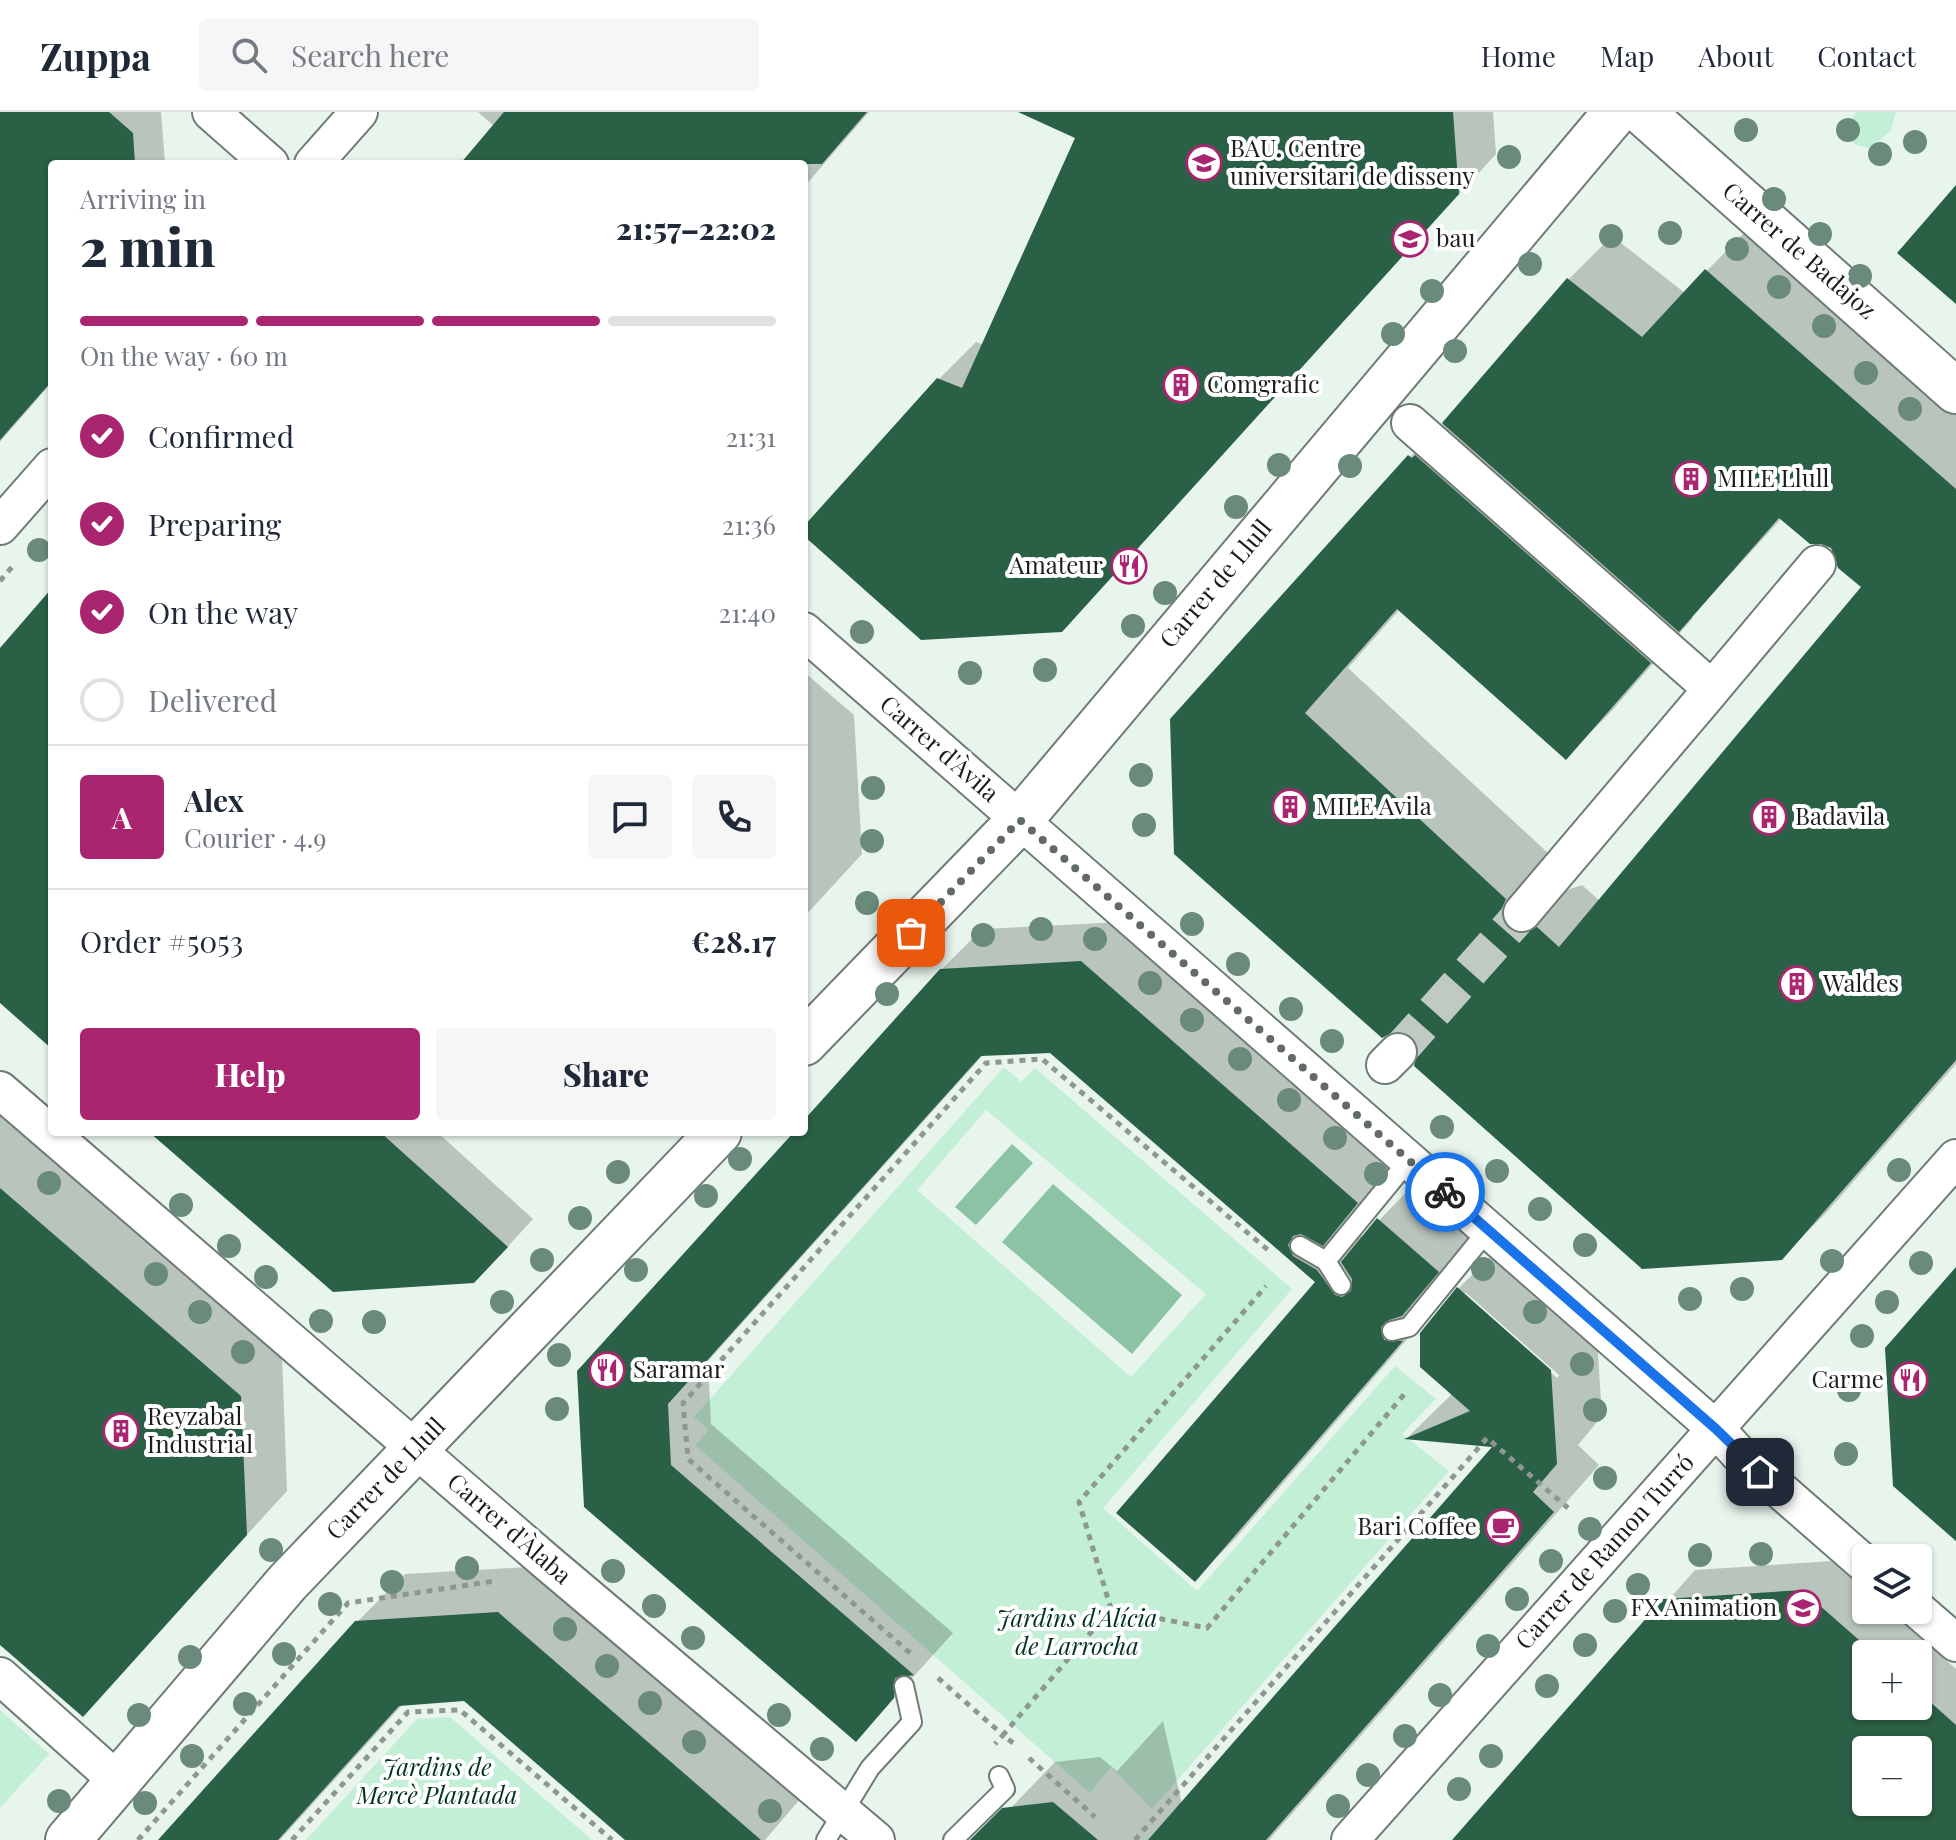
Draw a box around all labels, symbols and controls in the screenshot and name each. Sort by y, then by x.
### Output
search box [199,19,759,91]
text: Zuppa [40,30,151,81]
icon: search [227,33,271,77]
text: Search here [291,35,450,75]
text: Home [1481,37,1556,74]
text: Map [1600,37,1654,74]
text: About [1698,37,1773,74]
text: Contact [1817,37,1916,74]
place label: BAU. Centre universitari de disseny [1230,131,1474,191]
school or university icon: BAU. Centre universitari de disseny [1185,144,1223,182]
street label: Carrer de Badajoz [1717,174,1884,325]
text: Arriving in [80,181,206,216]
text: 21:57–22:02 [616,208,776,248]
text: 2 min [80,211,215,280]
school or university icon: bau [1391,220,1429,258]
place label: bau [1436,221,1475,253]
text: On the way · 60 m [80,338,288,373]
building icon: Comgrafic [1162,366,1200,404]
place label: Comgrafic [1207,367,1320,399]
icon: check [80,414,124,458]
text: Confirmed [148,416,294,456]
text: 21:31 [726,419,776,454]
building icon: MILE Llull [1672,460,1710,498]
place label: MILE Llull [1717,461,1830,493]
icon: check [80,502,124,546]
text: Preparing [148,504,281,544]
text: 21:36 [722,507,776,542]
street label: Carrer de Llull [1151,512,1278,654]
restaurant icon: Amateur [1110,547,1148,585]
place label: Amateur [1008,548,1103,580]
icon: check [80,590,124,634]
text: On the way [148,592,298,632]
text: 21:40 [719,595,776,630]
text: Delivered [148,680,277,720]
street label: Carrer d'Àvila [874,687,1007,808]
button: chat [588,775,672,859]
button: phone [692,775,776,859]
text: Alex [184,780,244,820]
building icon: MILE Avila [1271,788,1309,826]
place label: MILE Avila [1316,789,1432,821]
text: A [112,797,132,837]
building icon: Badavila [1750,798,1788,836]
place label: Badavila [1795,799,1885,831]
text: Courier · 4.9 [184,820,326,855]
pin [877,899,945,967]
icon: bag [889,911,933,955]
text: Order #5053 [80,921,243,961]
text: €28.17 [691,921,776,961]
building icon: Waldes [1778,965,1816,1003]
place label: Waldes [1822,966,1899,998]
button: Help [80,1028,420,1120]
button: Share [436,1028,776,1120]
courier [1405,1152,1485,1232]
icon: bike [1423,1170,1467,1214]
restaurant icon: Saramar [588,1351,626,1389]
place label: Saramar [633,1352,725,1384]
restaurant icon: Carme [1891,1361,1929,1399]
place label: Carme [1811,1362,1884,1394]
place label: Reyzabal Industrial [147,1399,253,1459]
street label: Carrer de Llull [318,1409,451,1546]
building icon: Reyzabal Industrial [102,1412,140,1450]
pin [1726,1438,1794,1506]
street label: Carrer de Ramon Turró [1507,1446,1700,1655]
icon: home [1738,1450,1782,1494]
street label: Carrer d'Àlaba [442,1465,579,1590]
cafe icon: Bari Coffee [1484,1508,1522,1546]
place label: Bari Coffee [1357,1509,1477,1541]
map controls [1852,1544,1932,1816]
button: layers [1852,1544,1932,1624]
school or university icon: FX Animation [1784,1589,1822,1627]
place label: FX Animation [1631,1590,1777,1622]
park label: Jardins d'Alícia de Larrocha [997,1601,1157,1661]
button: + [1852,1640,1932,1720]
button: − [1852,1736,1932,1816]
park label: Jardins de Mercè Plantada [356,1750,517,1810]

